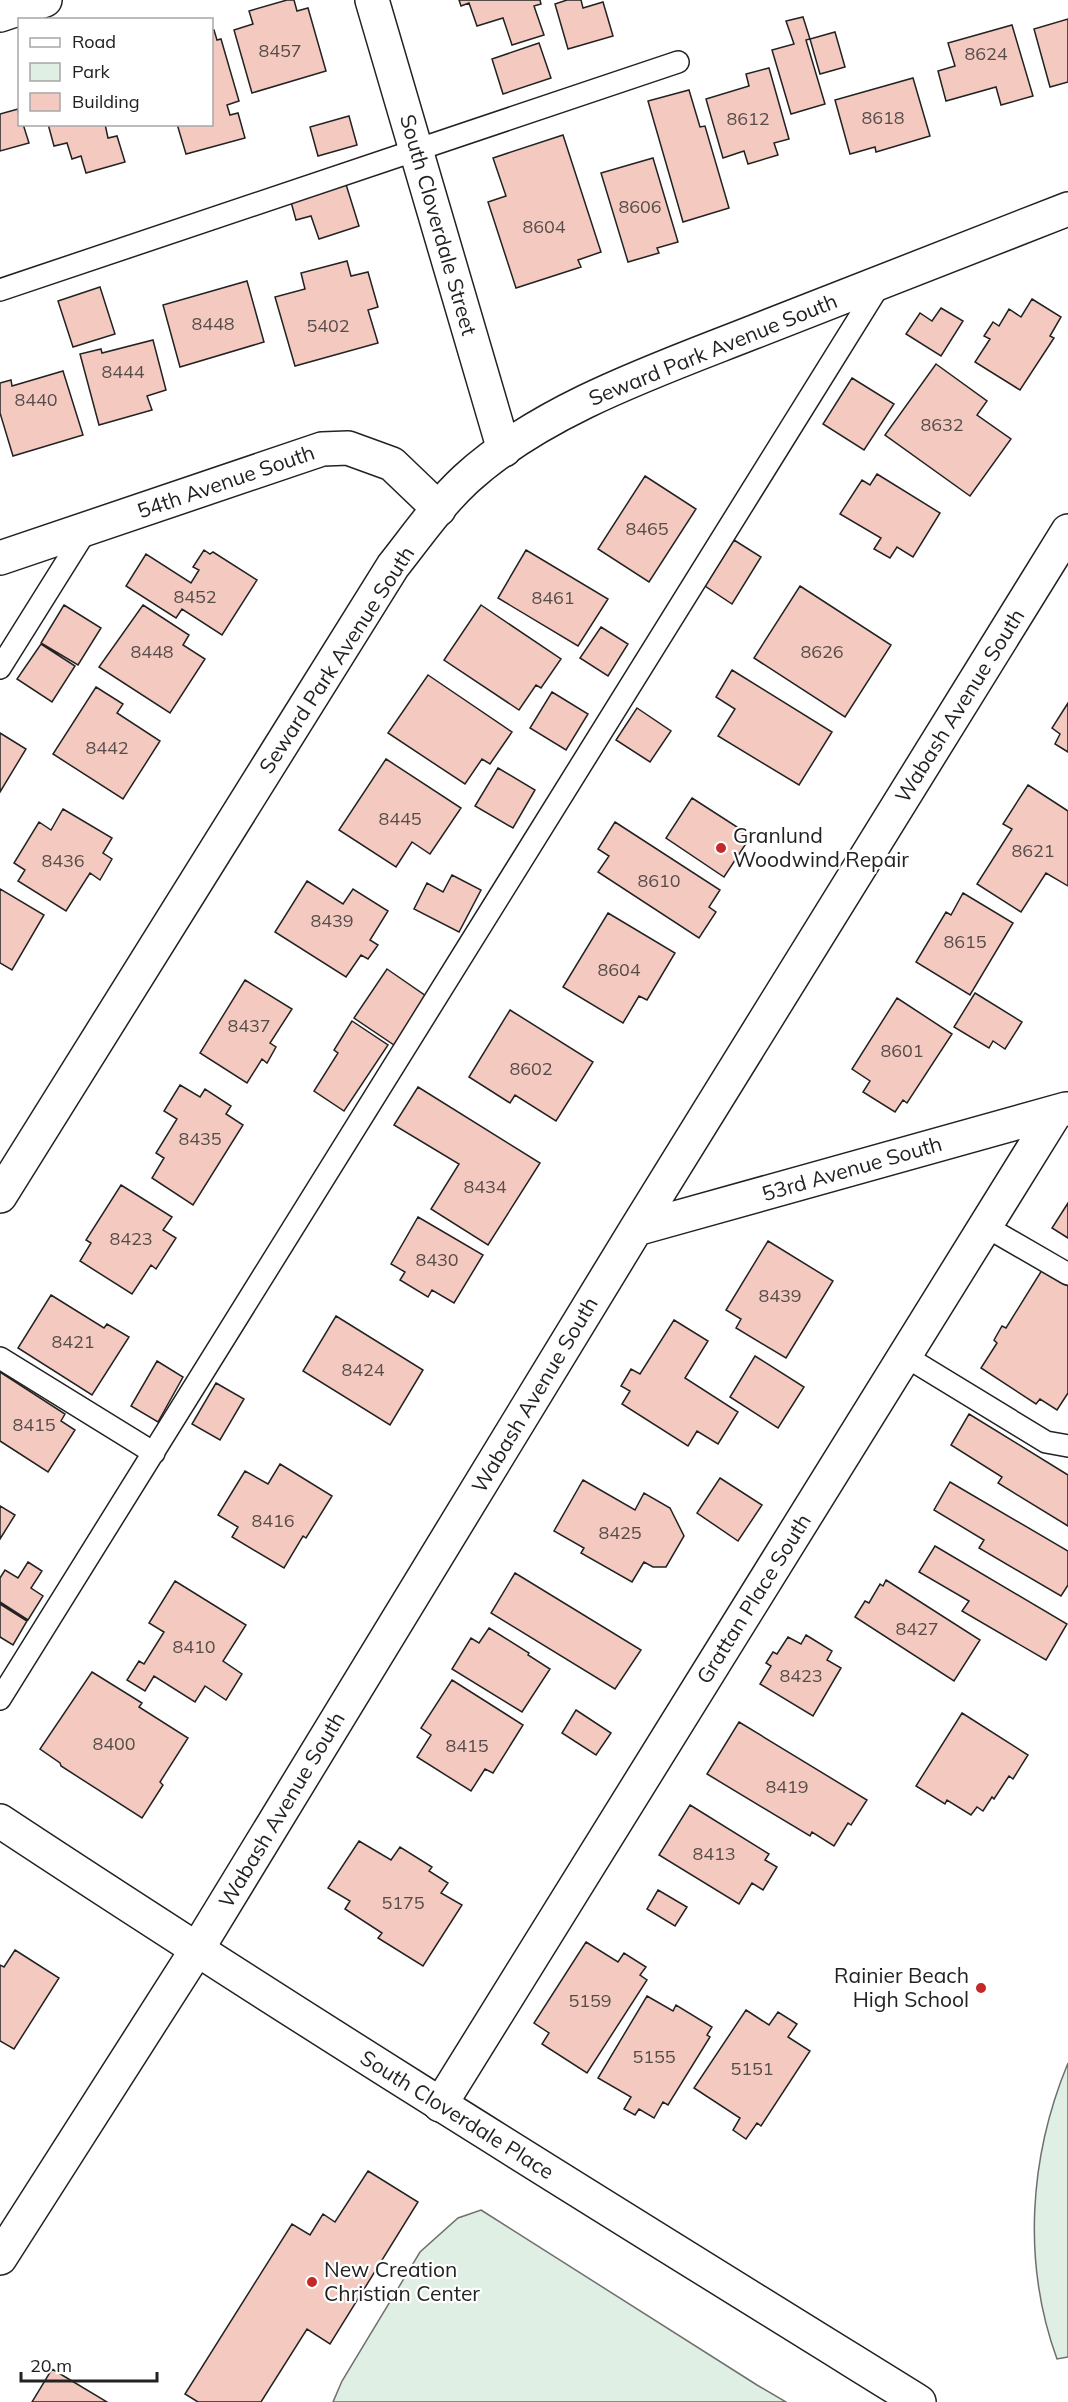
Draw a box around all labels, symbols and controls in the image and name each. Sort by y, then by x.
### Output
legend [18,18,213,126]
text: Road [72,30,116,53]
house number: 8457 [258,39,302,62]
house number: 8624 [964,42,1008,65]
text: Park [72,60,111,83]
text: Building [72,90,140,113]
house number: 8618 [861,106,905,129]
house number: 8612 [726,107,770,130]
street label: South Cloverdale Street [395,111,483,338]
house number: 8606 [618,195,662,218]
house number: 8604 [522,215,566,238]
street label: Seward Park Avenue South [585,287,841,411]
house number: 8448 [191,312,235,335]
house number: 5402 [306,314,350,337]
house number: 8444 [101,360,145,383]
house number: 8440 [14,388,58,411]
house number: 8632 [920,413,964,436]
street label: 54th Avenue South [134,439,318,524]
house number: 8465 [625,517,669,540]
street label: Seward Park Avenue South [253,541,419,778]
house number: 8452 [173,585,217,608]
house number: 8461 [531,586,575,609]
street label: Wabash Avenue South [889,604,1029,807]
house number: 8448 [130,640,174,663]
house number: 8626 [800,640,844,663]
house number: 8442 [85,736,129,759]
house number: 8445 [378,807,422,830]
place label: Granlund Woodwind Repair [733,822,909,872]
house number: 8621 [1011,839,1055,862]
marker: Granlund Woodwind Repair [714,841,728,855]
house number: 8436 [41,849,85,872]
house number: 8610 [637,869,681,892]
house number: 8439 [310,909,354,932]
house number: 8615 [943,930,987,953]
house number: 8604 [597,958,641,981]
house number: 8437 [227,1014,271,1037]
house number: 8601 [880,1039,924,1062]
house number: 8602 [509,1057,553,1080]
house number: 8435 [178,1127,222,1150]
street label: 53rd Avenue South [759,1130,945,1206]
house number: 8434 [463,1175,507,1198]
house number: 8423 [109,1227,153,1250]
house number: 8430 [415,1248,459,1271]
house number: 8439 [758,1284,802,1307]
street label: Wabash Avenue South [465,1292,603,1497]
house number: 8421 [51,1330,95,1353]
house number: 8424 [341,1358,385,1381]
house number: 8415 [12,1413,56,1436]
house number: 8416 [251,1509,295,1532]
street label: Grattan Place South [690,1509,816,1688]
house number: 8425 [598,1521,642,1544]
house number: 8427 [895,1617,939,1640]
house number: 8410 [172,1635,216,1658]
house number: 8423 [779,1664,823,1687]
street label: Wabash Avenue South [212,1707,350,1912]
house number: 8400 [92,1732,136,1755]
house number: 8415 [445,1734,489,1757]
house number: 8419 [765,1775,809,1798]
house number: 8413 [692,1842,736,1865]
house number: 5175 [381,1891,425,1914]
place label: Rainier Beach High School [834,1962,969,2012]
marker: Rainier Beach High School [974,1981,988,1995]
house number: 5159 [568,1989,612,2012]
street label: South Cloverdale Place [356,2044,559,2184]
house number: 5155 [632,2045,676,2068]
house number: 5151 [730,2057,774,2080]
place label: New Creation Christian Center [324,2256,480,2306]
marker: New Creation Christian Center [305,2275,319,2289]
scale bar [21,2345,158,2383]
text: 20 m [30,2354,72,2377]

